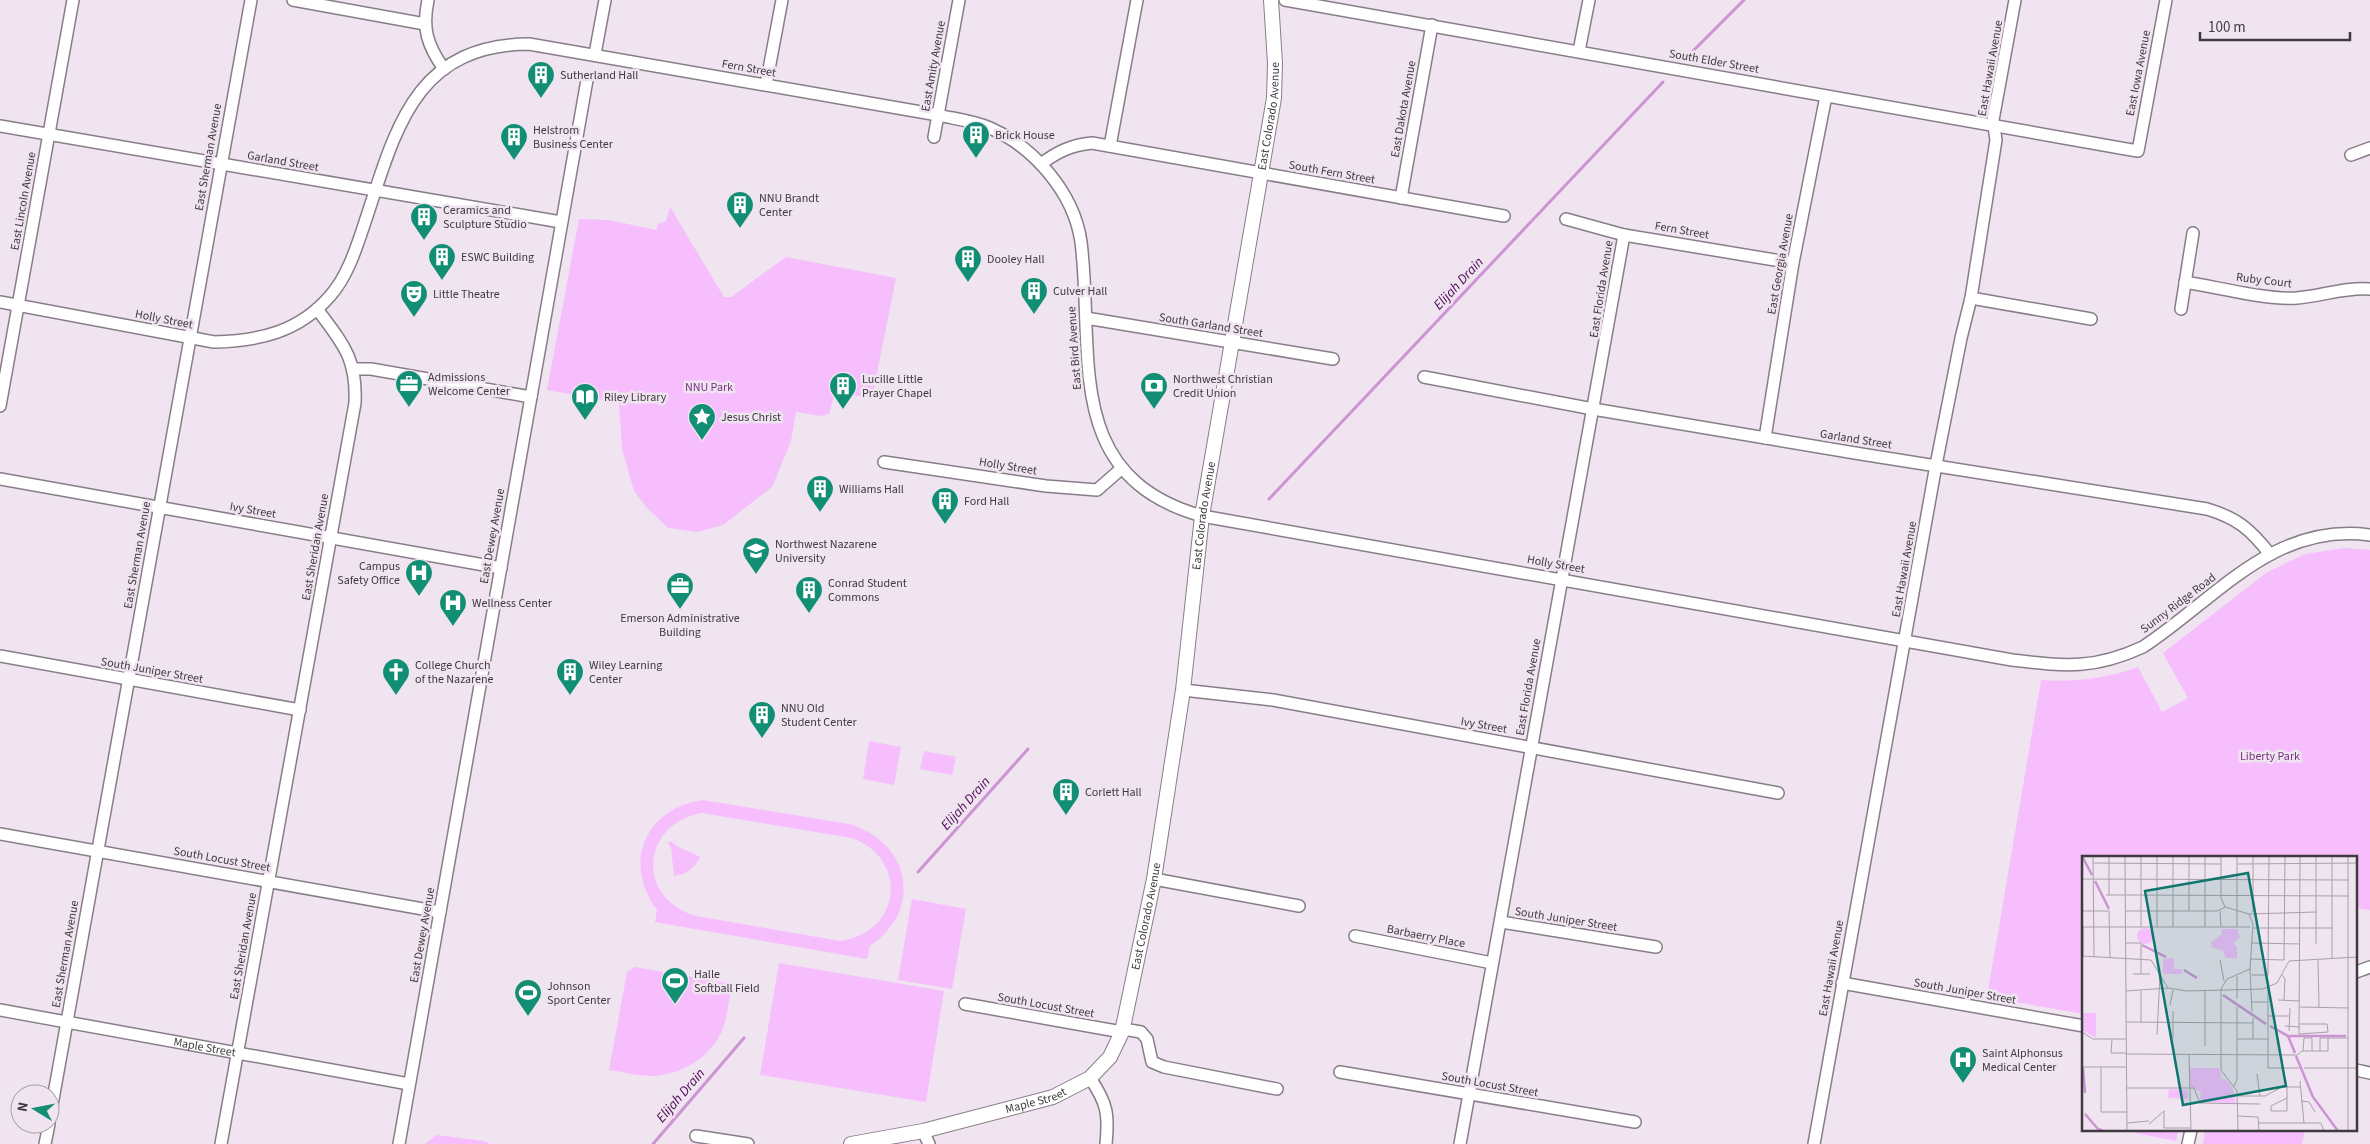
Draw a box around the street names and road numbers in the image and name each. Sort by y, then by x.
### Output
street label: East Amity Avenue [917,19,950,113]
street label: East Hawaii Avenue [1974,19,2007,117]
street label: East Iowa Avenue [2122,29,2155,118]
street label: South Elder Street [1668,45,1760,78]
street label: Fern Street [720,55,777,82]
street label: East Dakota Avenue [1387,59,1420,159]
street label: East Colorado Avenue [1254,62,1284,172]
street label: East Sherman Avenue [191,102,226,212]
street label: Garland Street [246,147,320,176]
street label: East Lincoln Avenue [6,150,41,252]
street label: South Fern Street [1287,157,1376,188]
street label: East Georgia Avenue [1763,212,1798,316]
street label: Fern Street [1653,217,1710,244]
street label: East Florida Avenue [1585,239,1618,339]
street label: Ruby Court [2235,269,2293,292]
street label: Holly Street [134,306,194,333]
street label: East Bird Avenue [1063,306,1086,390]
street label: South Garland Street [1158,309,1264,342]
street label: Garland Street [1819,425,1893,454]
street label: Holly Street [978,454,1038,479]
street label: East Colorado Avenue [1188,460,1220,571]
street label: East Dewey Avenue [476,487,509,585]
street label: East Sheridan Avenue [298,492,333,602]
street label: Ivy Street [228,498,277,523]
street label: East Sherman Avenue [120,500,155,610]
street label: East Hawaii Avenue [1888,520,1921,618]
street label: Holly Street [1526,551,1586,578]
street label: Sunny Ridge Road [2137,569,2220,637]
street label: East Florida Avenue [1512,637,1545,737]
street label: South Juniper Street [99,653,204,688]
street label: Ivy Street [1459,713,1508,738]
street label: South Locust Street [172,843,272,876]
street label: East Colorado Avenue [1127,862,1165,972]
street label: East Dewey Avenue [406,886,439,984]
street label: East Sheridan Avenue [226,891,261,1001]
street label: East Sherman Avenue [48,899,83,1009]
street label: South Juniper Street [1513,903,1618,936]
street label: East Hawaii Avenue [1815,919,1848,1017]
street label: Barbaerry Place [1385,921,1467,952]
street label: South Juniper Street [1912,974,2017,1009]
street label: South Locust Street [996,989,1096,1022]
street label: Maple Street [172,1034,237,1061]
street label: South Locust Street [1440,1068,1540,1101]
street label: Maple Street [1004,1084,1070,1118]

